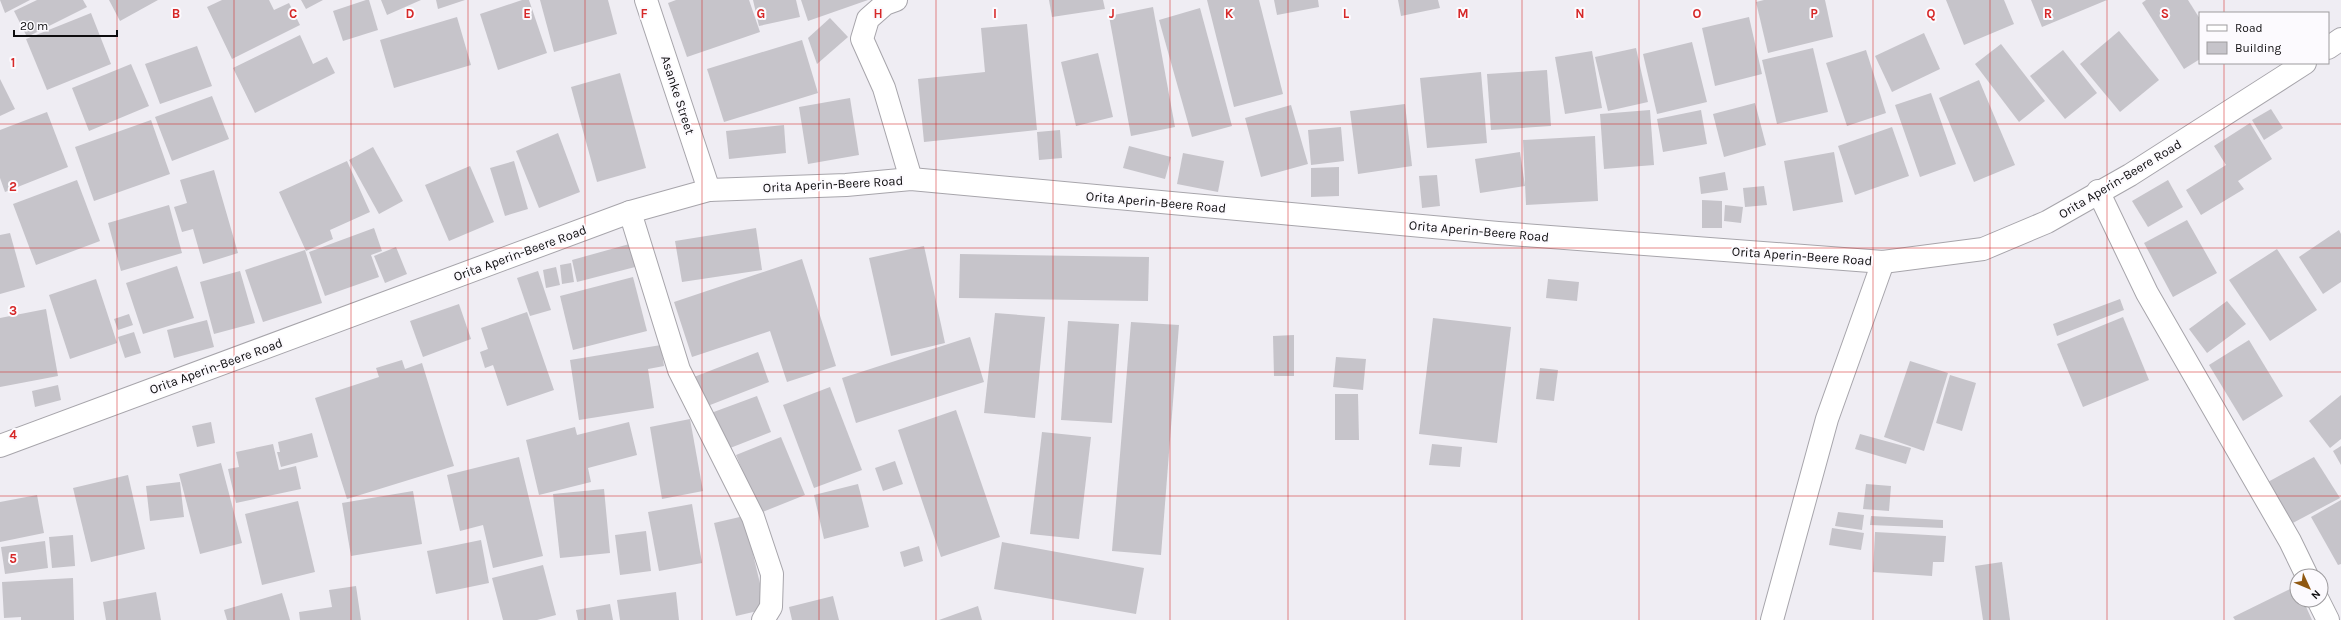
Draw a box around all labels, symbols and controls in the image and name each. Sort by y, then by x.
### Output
text: B [172,6,180,21]
text: C [289,6,297,21]
text: D [406,6,415,21]
text: E [523,6,531,21]
text: F [640,6,648,21]
text: G [757,6,765,21]
text: H [873,6,883,21]
text: I [993,6,997,21]
text: J [1109,6,1115,21]
text: K [1225,6,1234,21]
text: L [1343,6,1350,21]
text: M [1457,6,1469,21]
text: N [1575,6,1585,21]
text: O [1693,6,1702,21]
text: P [1810,6,1818,21]
text: Q [1927,6,1936,21]
text: R [2044,6,2052,21]
text: S [2161,6,2169,21]
scale bar [14,12,117,38]
legend [2199,12,2329,64]
text: 20 m [20,19,48,33]
text: Road [2235,21,2263,35]
text: Building [2235,41,2282,55]
street label: Asanke Street [658,54,698,136]
text: 1 [11,55,15,70]
street label: Orita Aperin-Beere Road [2056,136,2184,222]
street label: Orita Aperin-Beere Road [762,173,904,195]
text: 2 [9,179,17,194]
street label: Orita Aperin-Beere Road [1085,188,1227,216]
street label: Orita Aperin-Beere Road [1408,217,1550,245]
street label: Orita Aperin-Beere Road [451,222,589,284]
street label: Orita Aperin-Beere Road [1731,244,1873,268]
text: 3 [9,303,17,318]
street label: Orita Aperin-Beere Road [147,335,285,397]
text: 4 [9,427,17,442]
text: 5 [9,551,17,566]
north arrow [2289,568,2329,608]
text: N [2308,587,2323,602]

